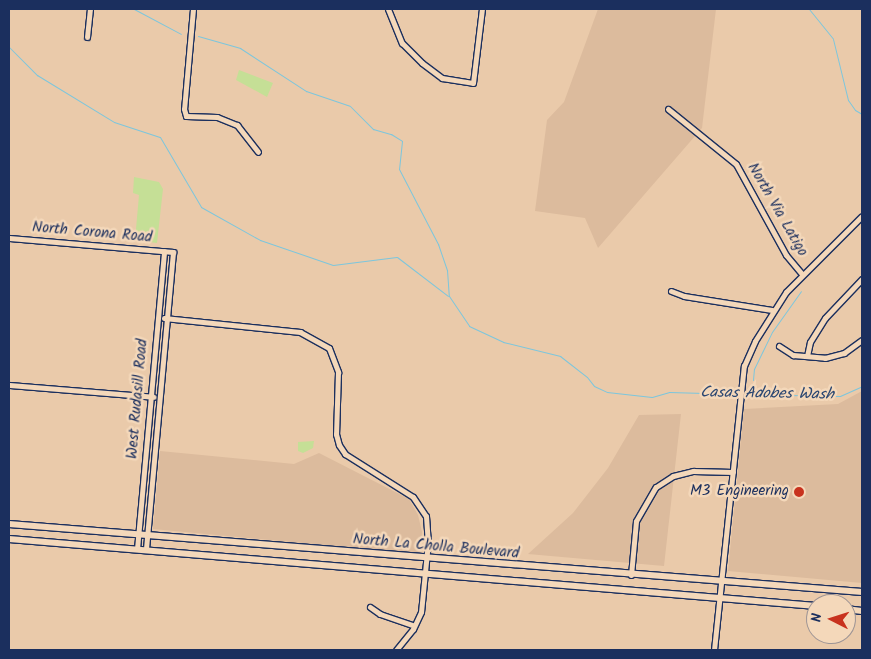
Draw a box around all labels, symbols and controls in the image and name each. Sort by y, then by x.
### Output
street label: North Via Latigo [743,160,811,260]
street label: North Corona Road [31,219,153,247]
street label: West Rudasill Road [124,338,152,460]
water label: Casas Adobes Wash [700,383,834,405]
place label: M3 Engineering [690,483,789,501]
marker: M3 Engineering [793,486,805,498]
street label: North La Cholla Boulevard [352,531,520,563]
north arrow [806,594,856,644]
text: N [806,612,828,623]

